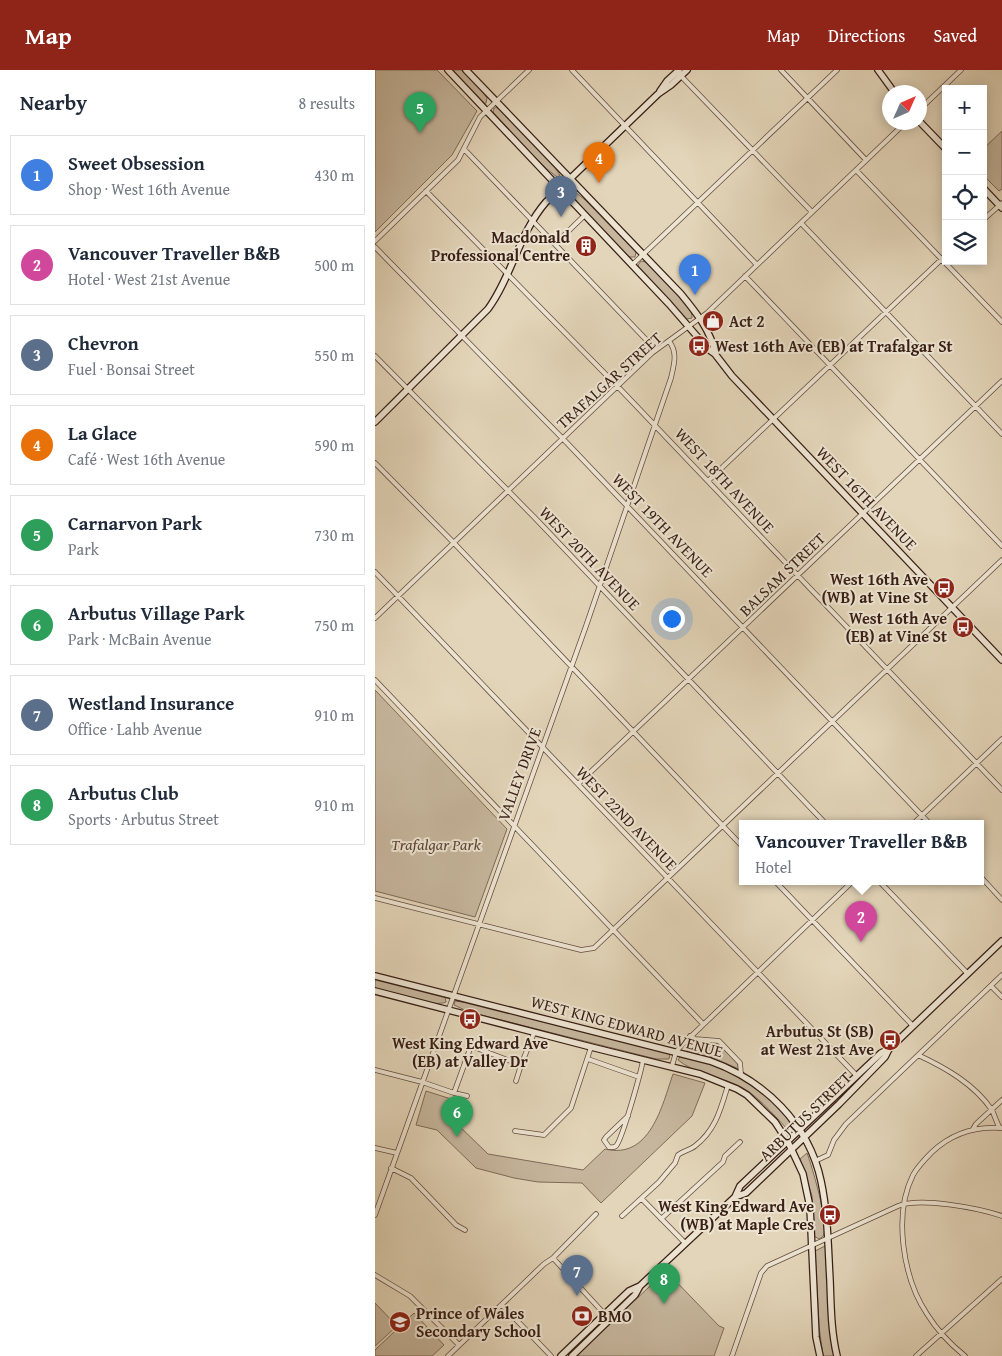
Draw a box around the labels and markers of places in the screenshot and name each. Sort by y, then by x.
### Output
pin: 5 [404,92,436,133]
pin: 4 [583,142,615,183]
pin: 3 [545,176,577,217]
place label: Macdonald Professional Centre [431,225,571,267]
building icon: Macdonald Professional Centre [574,234,598,258]
pin: 1 [679,254,711,295]
shop icon: Act 2 [701,309,725,333]
place label: Act 2 [729,309,764,333]
bus stop icon: West 16th Ave (EB) at Trafalgar St [687,334,711,358]
place label: West 16th Ave (EB) at Trafalgar St [715,334,953,358]
place label: West 16th Ave (WB) at Vine St [821,567,928,609]
bus stop icon: West 16th Ave (WB) at Vine St [932,576,956,600]
place label: West 16th Ave (EB) at Vine St [846,606,947,648]
bus stop icon: West 16th Ave (EB) at Vine St [951,615,975,639]
pin: 2 [845,901,877,942]
bus stop icon: West King Edward Ave (EB) at Valley Dr [458,1007,482,1031]
place label: Arbutus St (SB) at West 21st Ave [761,1019,874,1061]
bus stop icon: Arbutus St (SB) at West 21st Ave [878,1028,902,1052]
place label: West King Edward Ave (EB) at Valley Dr [392,1031,548,1073]
pin: 6 [441,1096,473,1137]
place label: West King Edward Ave (WB) at Maple Cres [658,1194,814,1236]
bus stop icon: West King Edward Ave (WB) at Maple Cres [818,1203,842,1227]
pin: 7 [561,1255,593,1296]
pin: 8 [648,1263,680,1304]
place label: Prince of Wales Secondary School [416,1301,541,1343]
bank icon: BMO [570,1304,594,1328]
place label: BMO [598,1304,632,1328]
school or university icon: Prince of Wales Secondary School [388,1310,412,1334]

